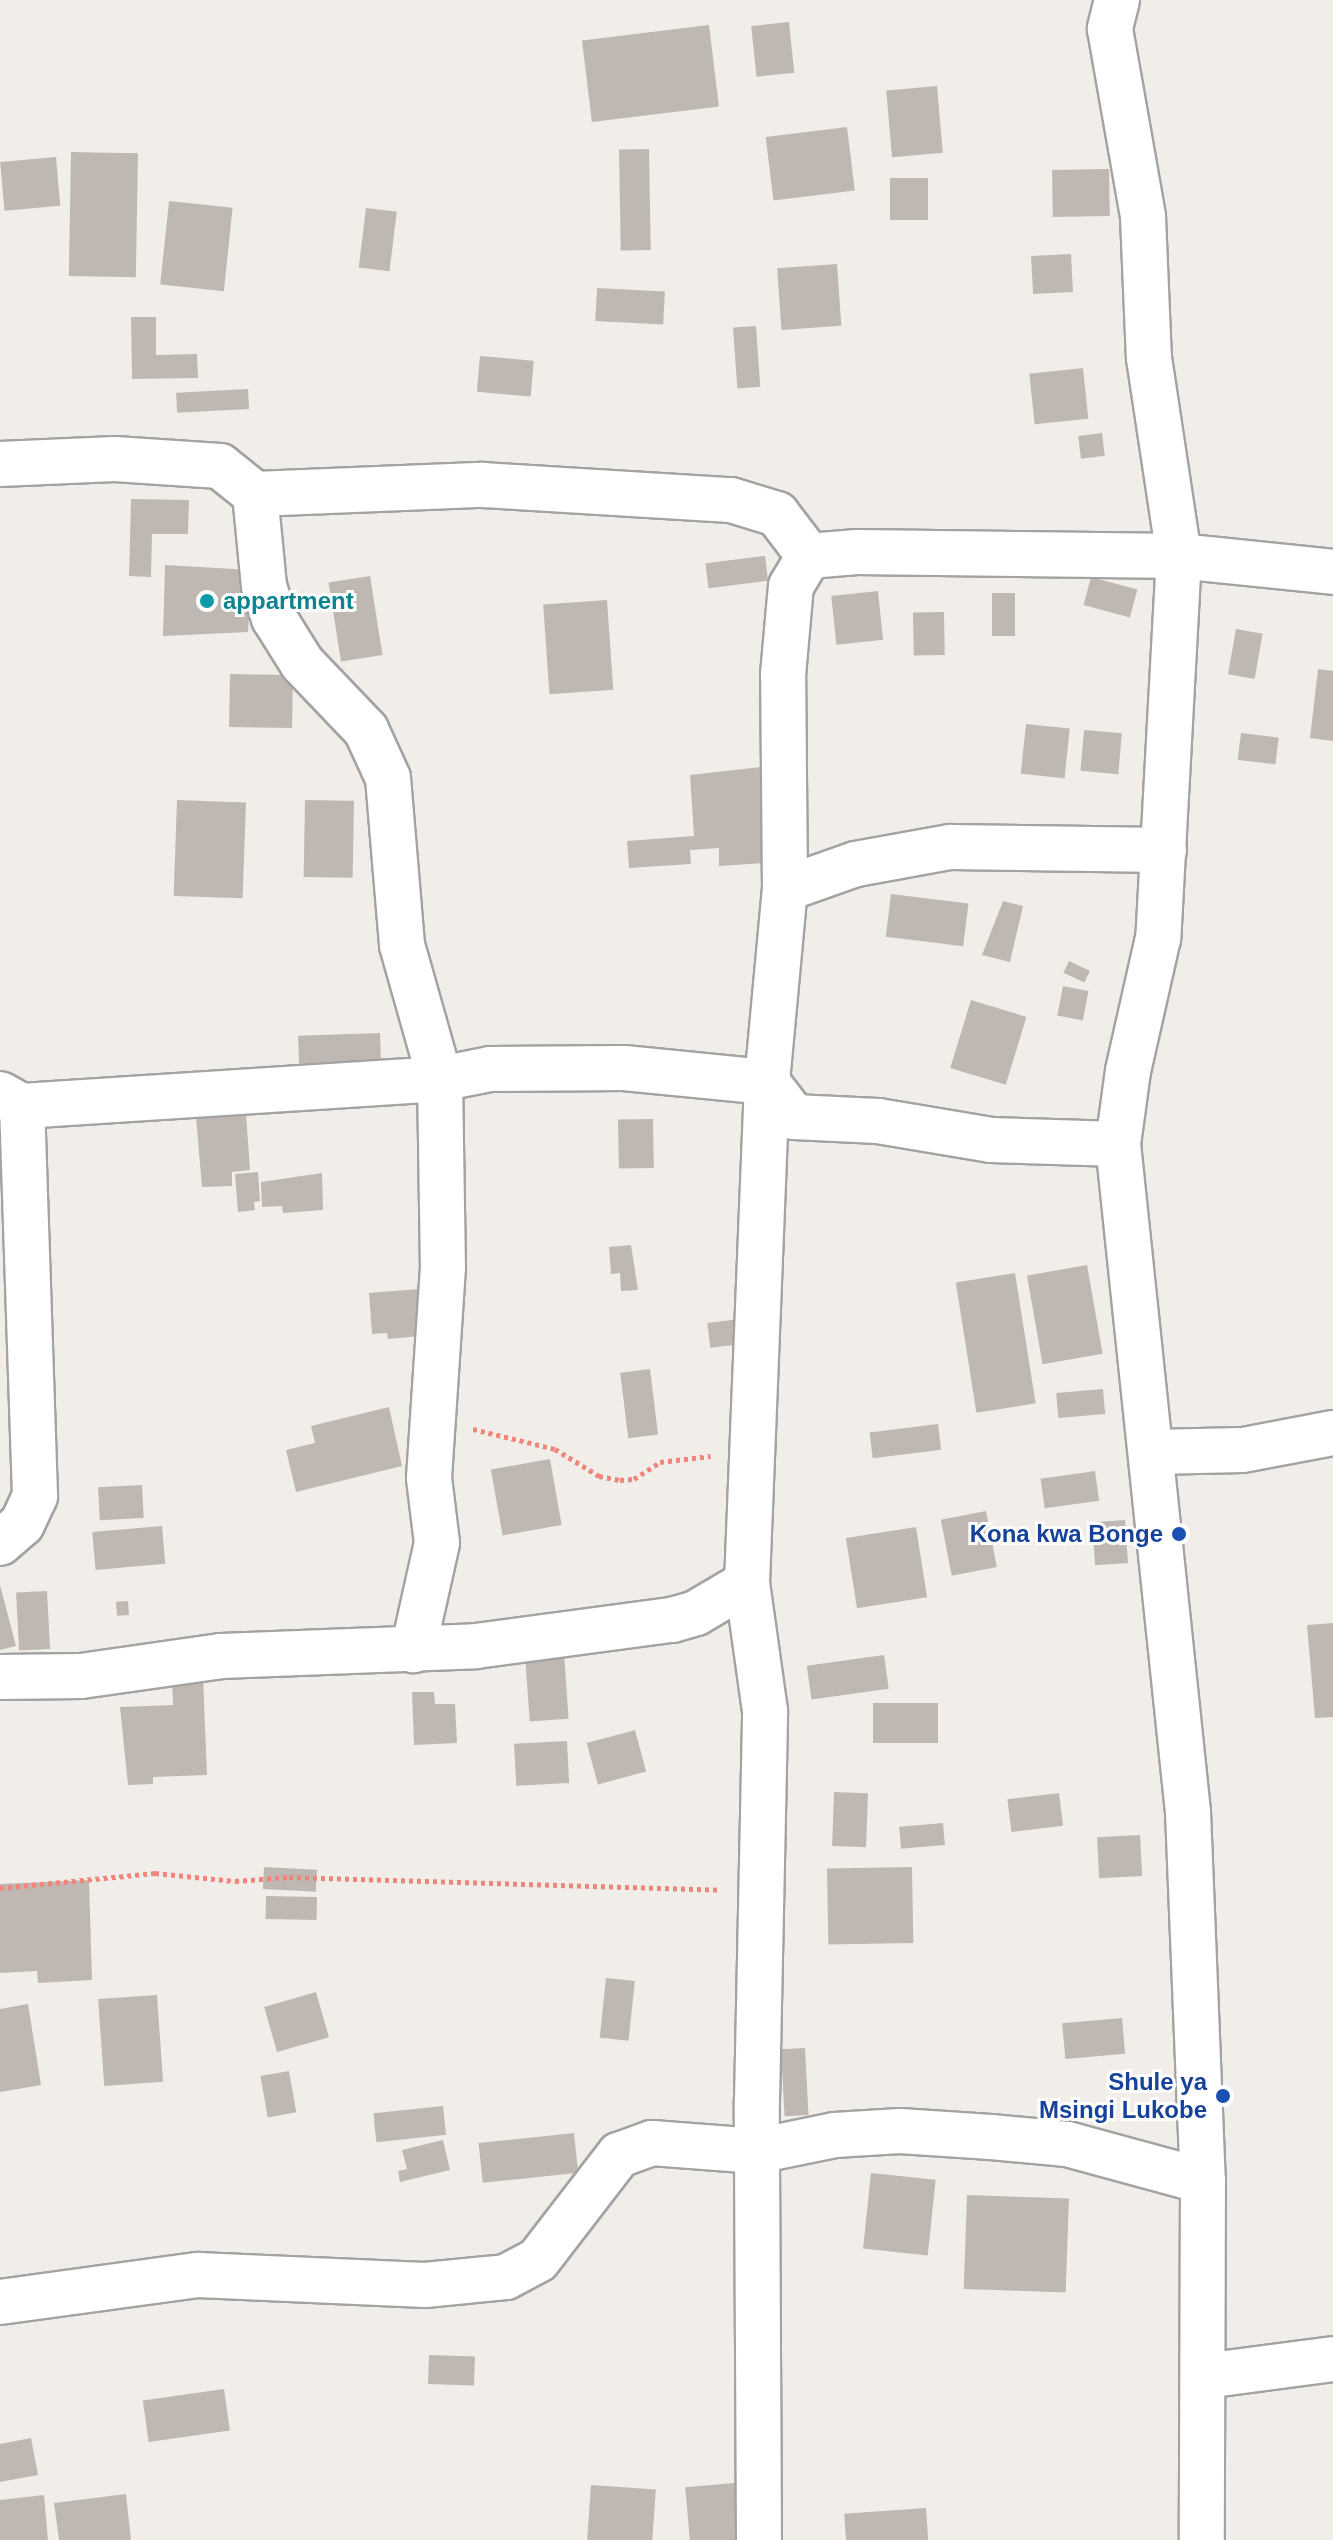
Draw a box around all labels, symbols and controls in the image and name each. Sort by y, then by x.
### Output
place label: appartment [223,587,354,615]
marker: appartment [198,592,216,610]
place label: Kona kwa Bonge [970,1520,1163,1548]
marker: Kona kwa Bonge [1170,1525,1188,1543]
place label: Shule ya Msingi Lukobe [1039,2068,1207,2124]
marker: Shule ya Msingi Lukobe [1214,2087,1232,2105]

